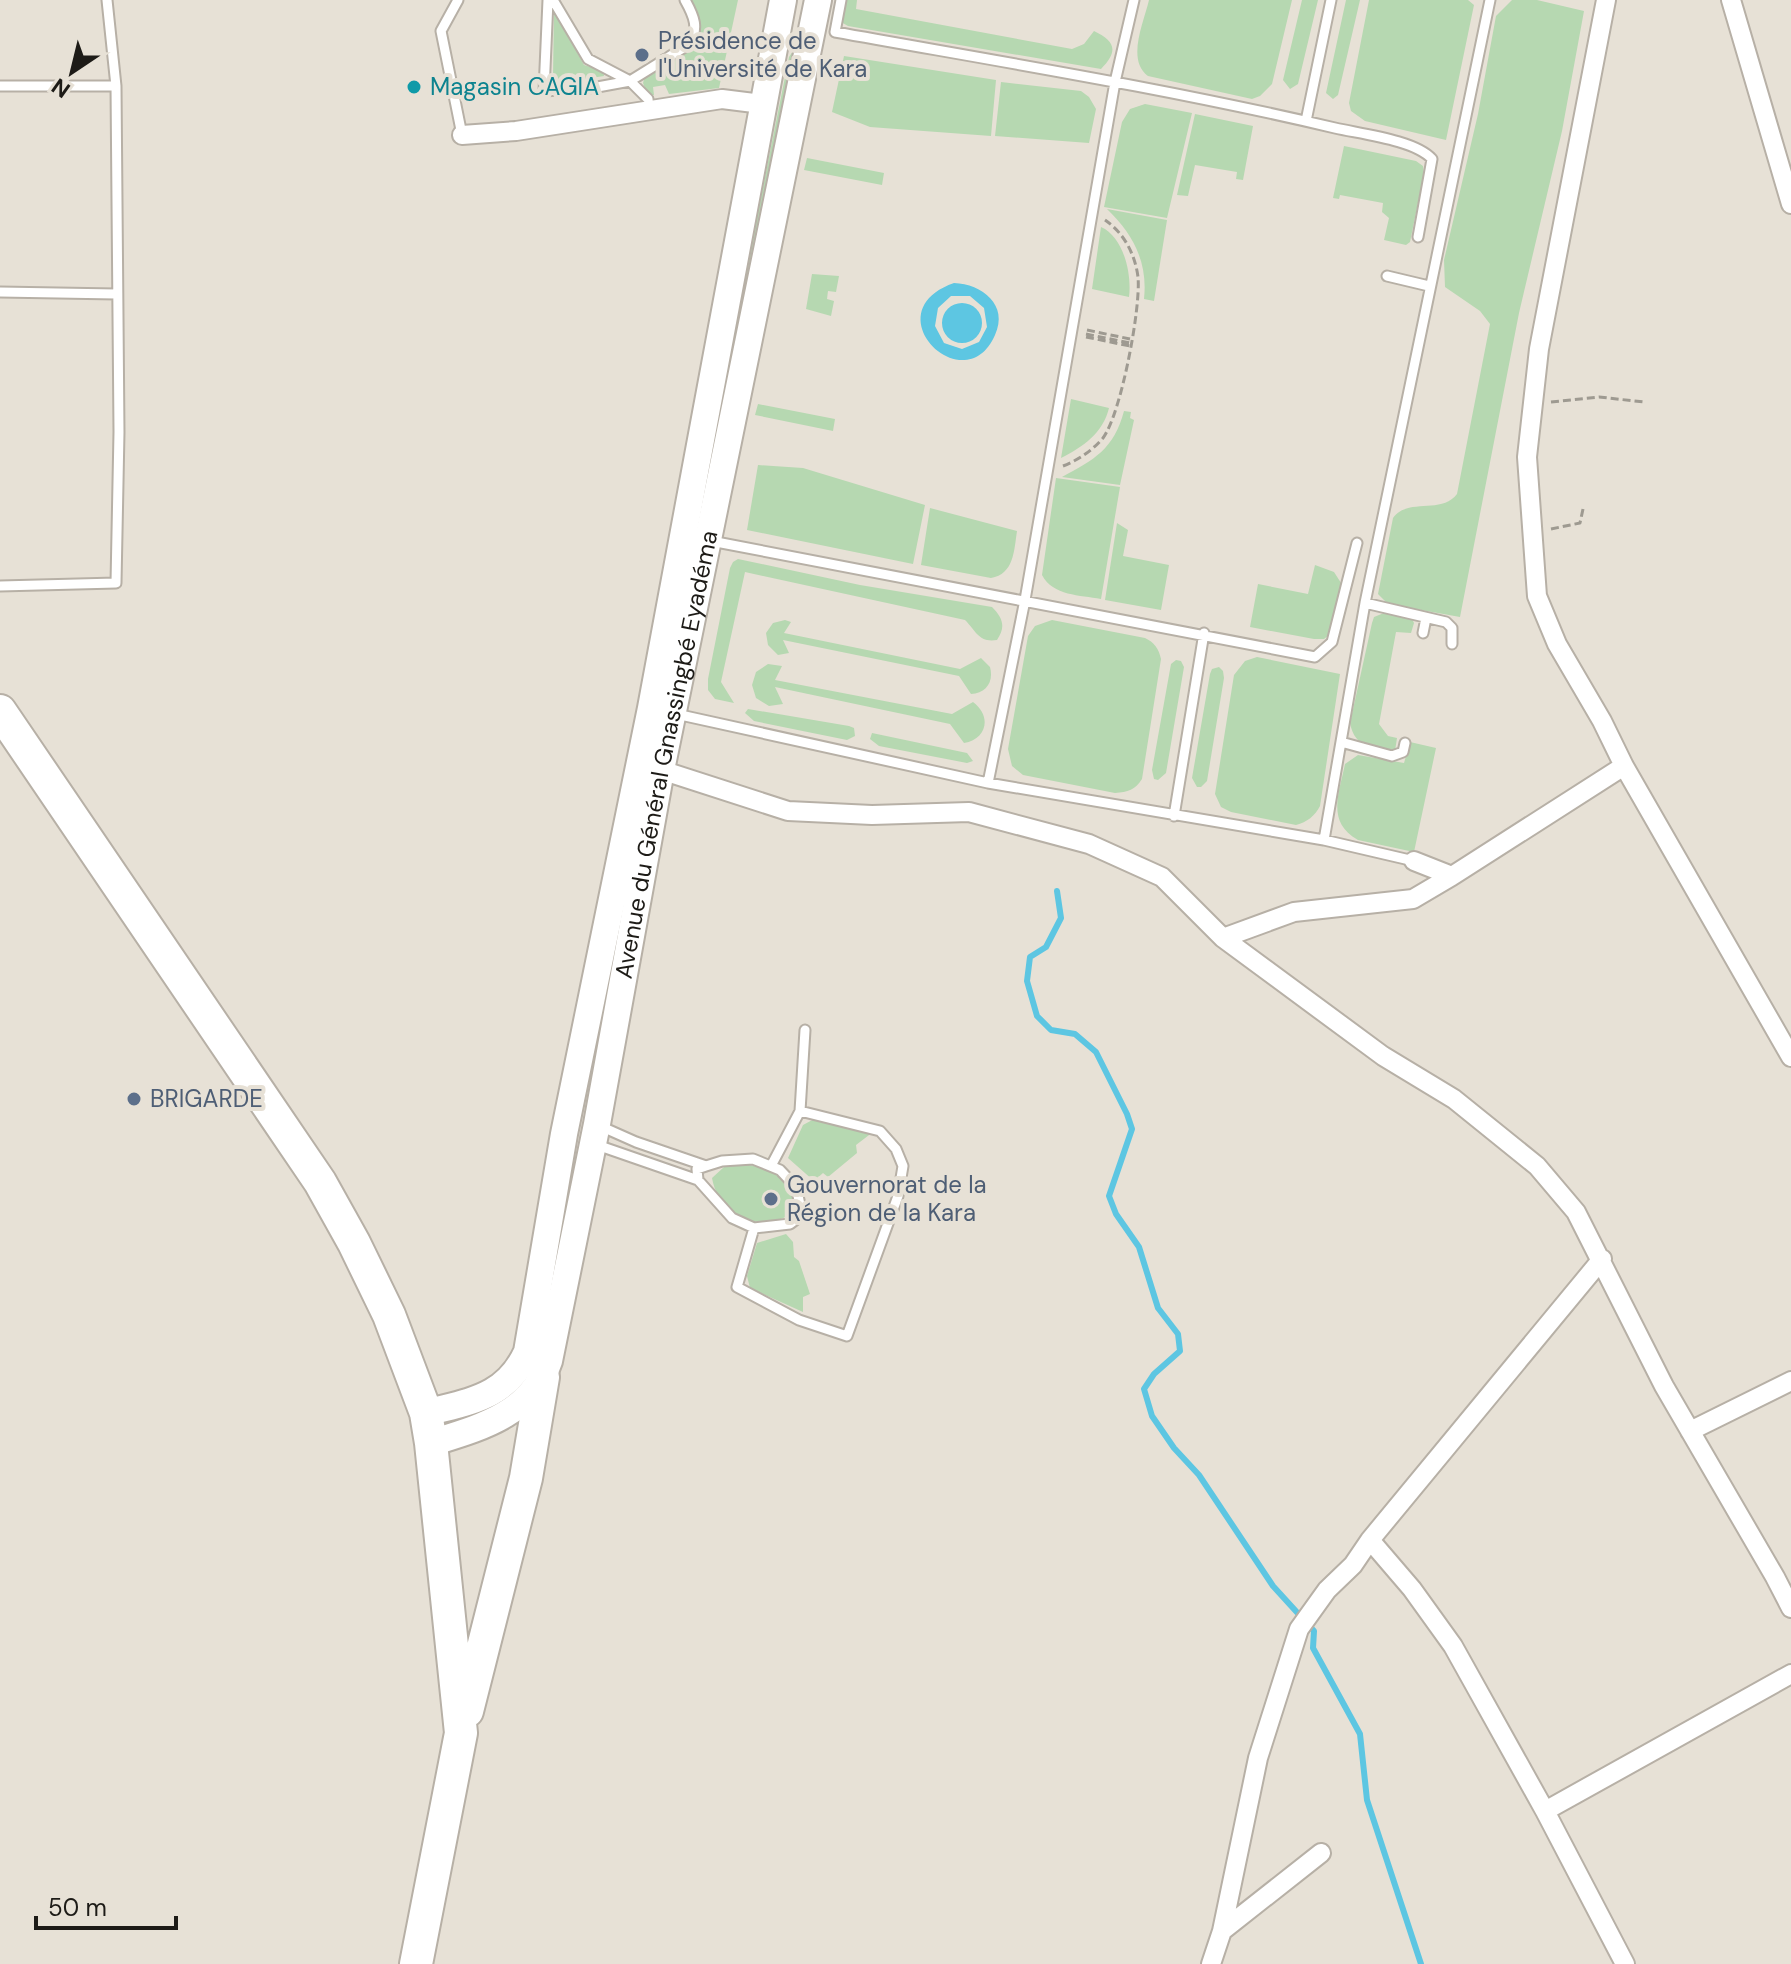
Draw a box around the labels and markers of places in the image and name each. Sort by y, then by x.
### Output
place label: Présidence de l'Université de Kara [658,25,867,84]
marker: Présidence de l'Université de Kara [633,46,651,64]
place label: Magasin CAGIA [430,71,599,102]
marker: Magasin CAGIA [405,78,423,96]
place label: BRIGARDE [150,1083,263,1114]
marker: BRIGARDE [125,1090,143,1108]
place label: Gouvernorat de la Région de la Kara [787,1169,987,1228]
marker: Gouvernorat de la Région de la Kara [762,1190,780,1208]

